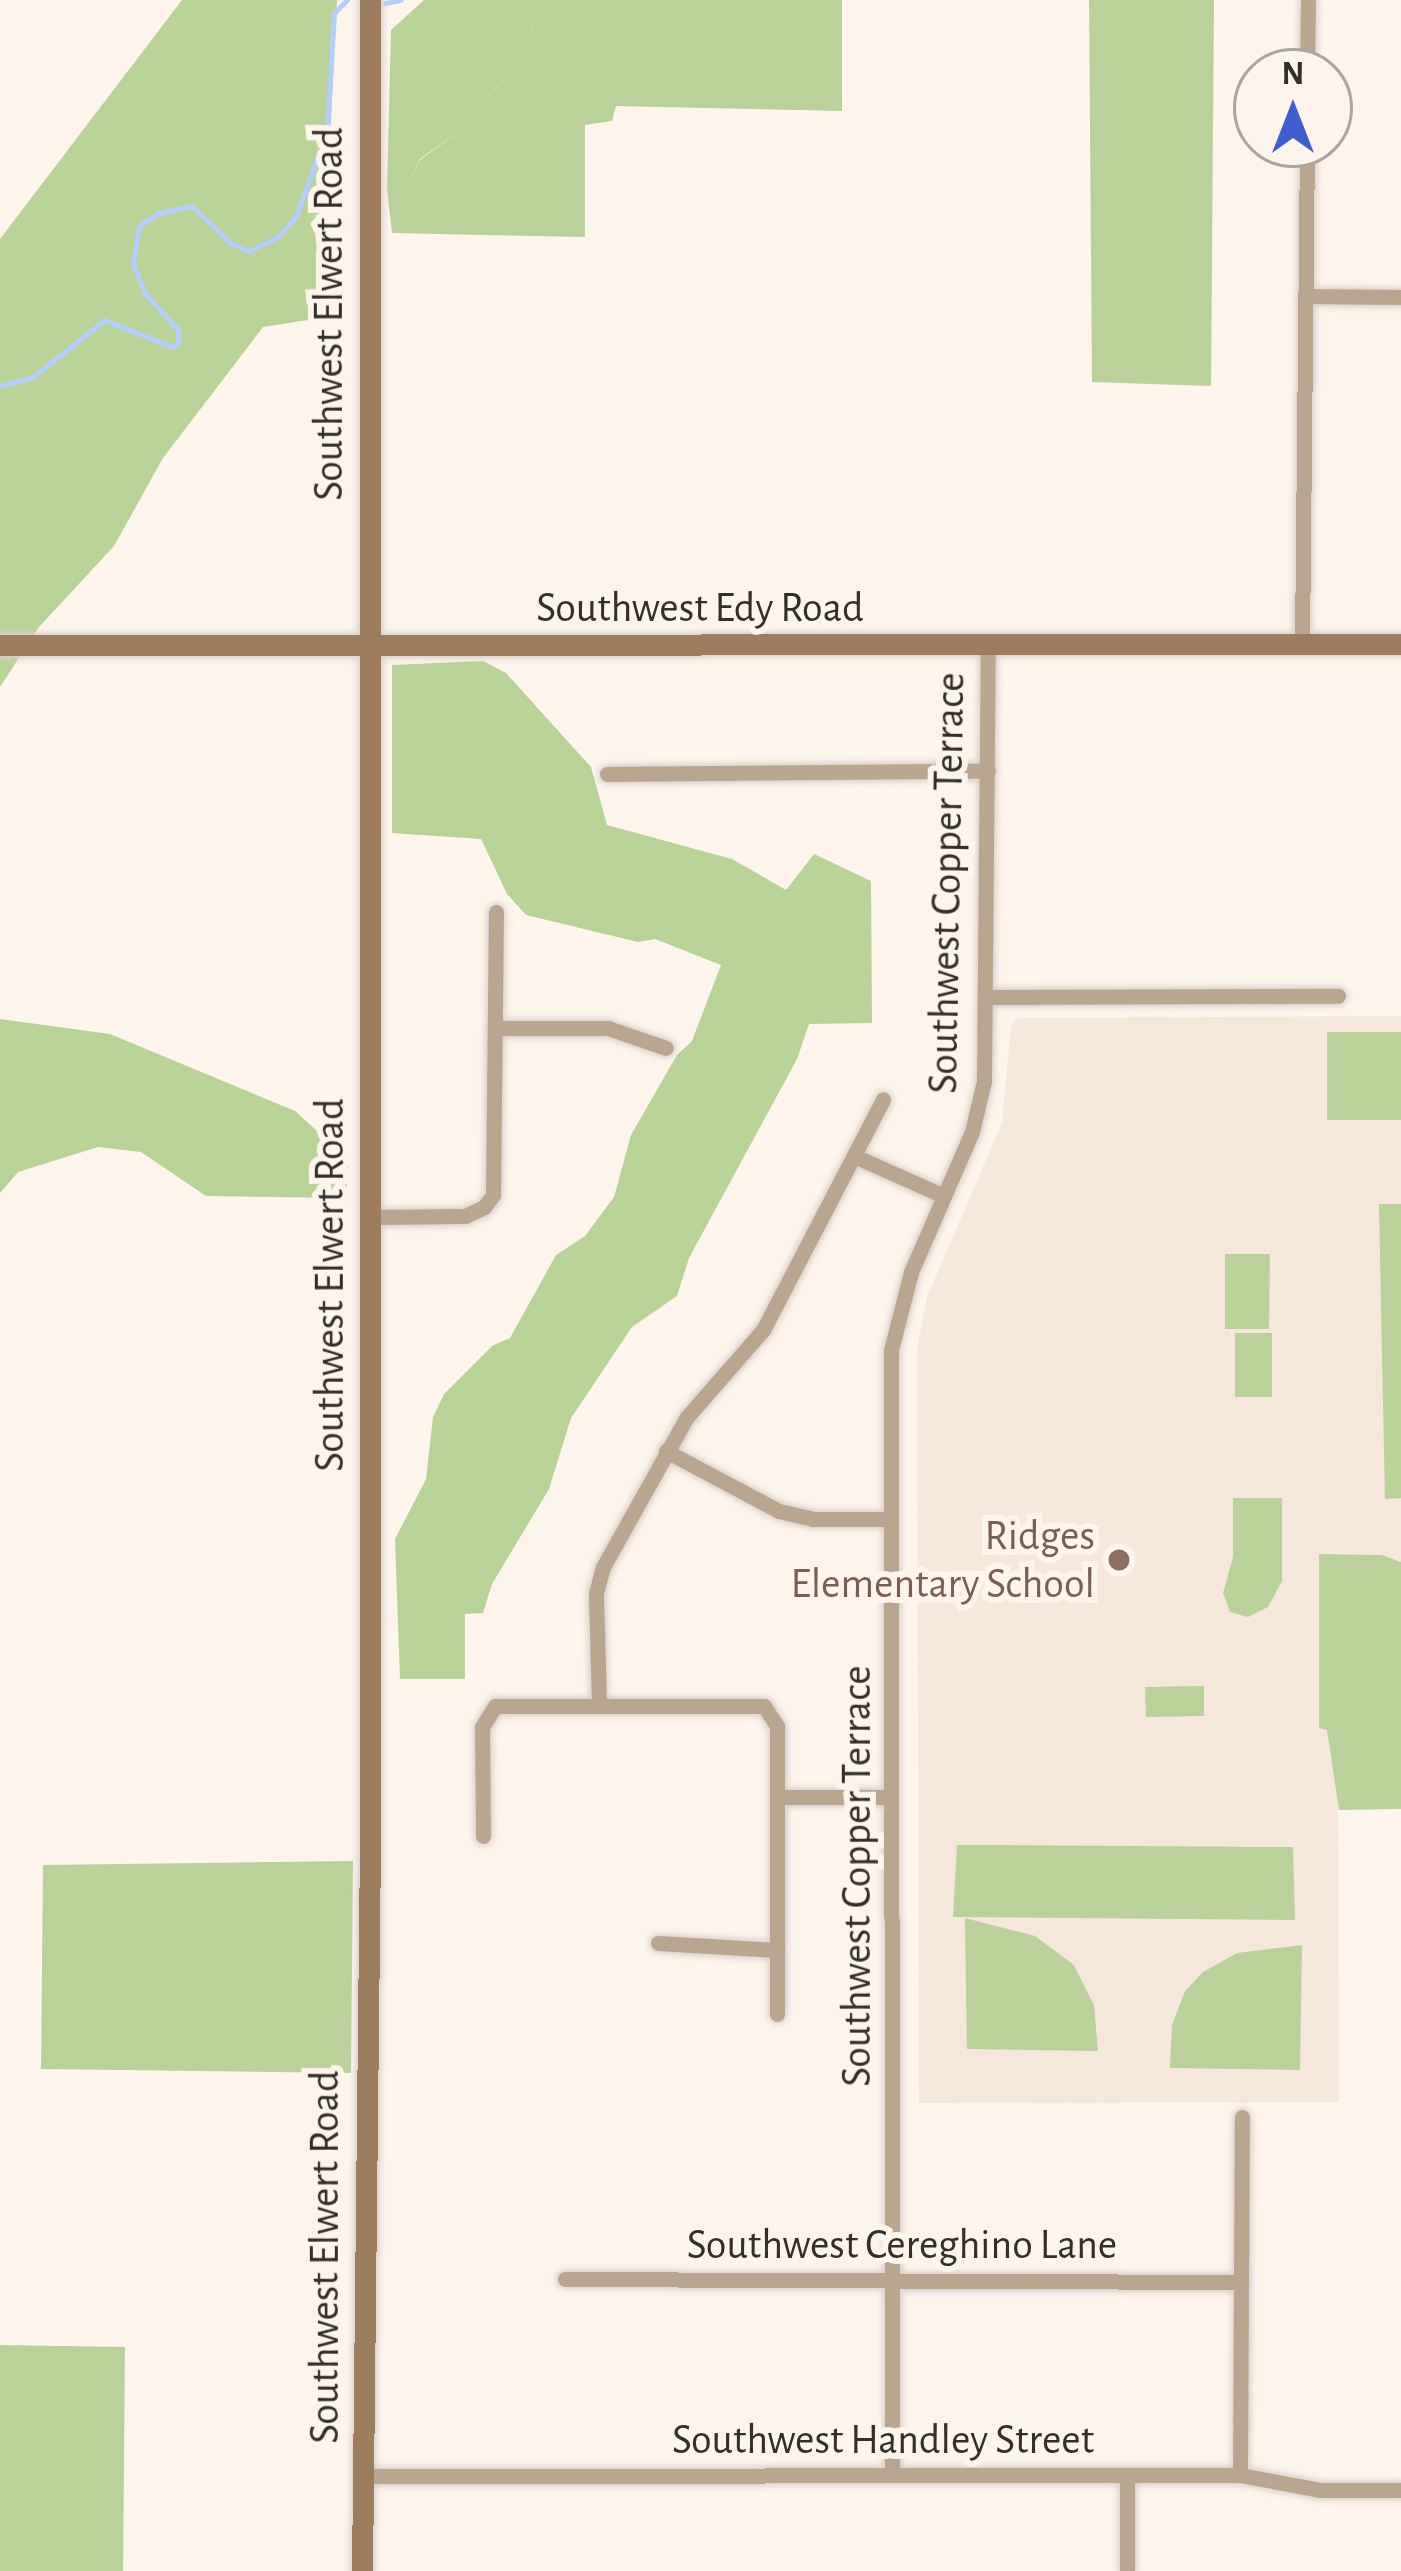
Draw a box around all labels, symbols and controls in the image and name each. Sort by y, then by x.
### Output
north arrow [1233,48,1353,168]
text: N [1282,58,1304,91]
street label: Southwest Elwert Road [304,127,354,501]
street label: Southwest Edy Road [536,583,864,633]
street label: Southwest Copper Terrace [918,672,976,1094]
street label: Southwest Elwert Road [305,1098,355,1472]
place label: Ridges Elementary School [791,1511,1095,1610]
marker: Ridges Elementary School [1106,1547,1132,1573]
street label: Southwest Copper Terrace [832,1665,882,2087]
street label: Southwest Elwert Road [300,2070,350,2444]
street label: Southwest Cereghino Lane [687,2220,1117,2270]
street label: Southwest Handley Street [672,2415,1094,2465]

